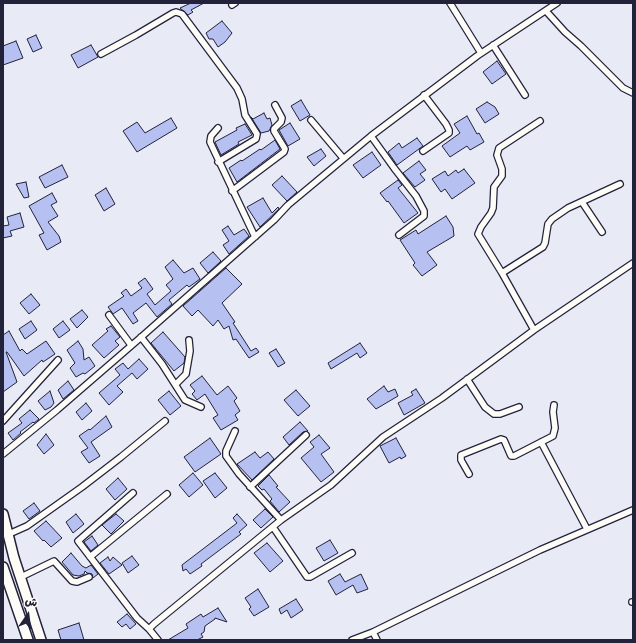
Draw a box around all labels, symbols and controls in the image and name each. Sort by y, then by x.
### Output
north arrow [8,595,48,635]
text: ش [24,596,38,611]

